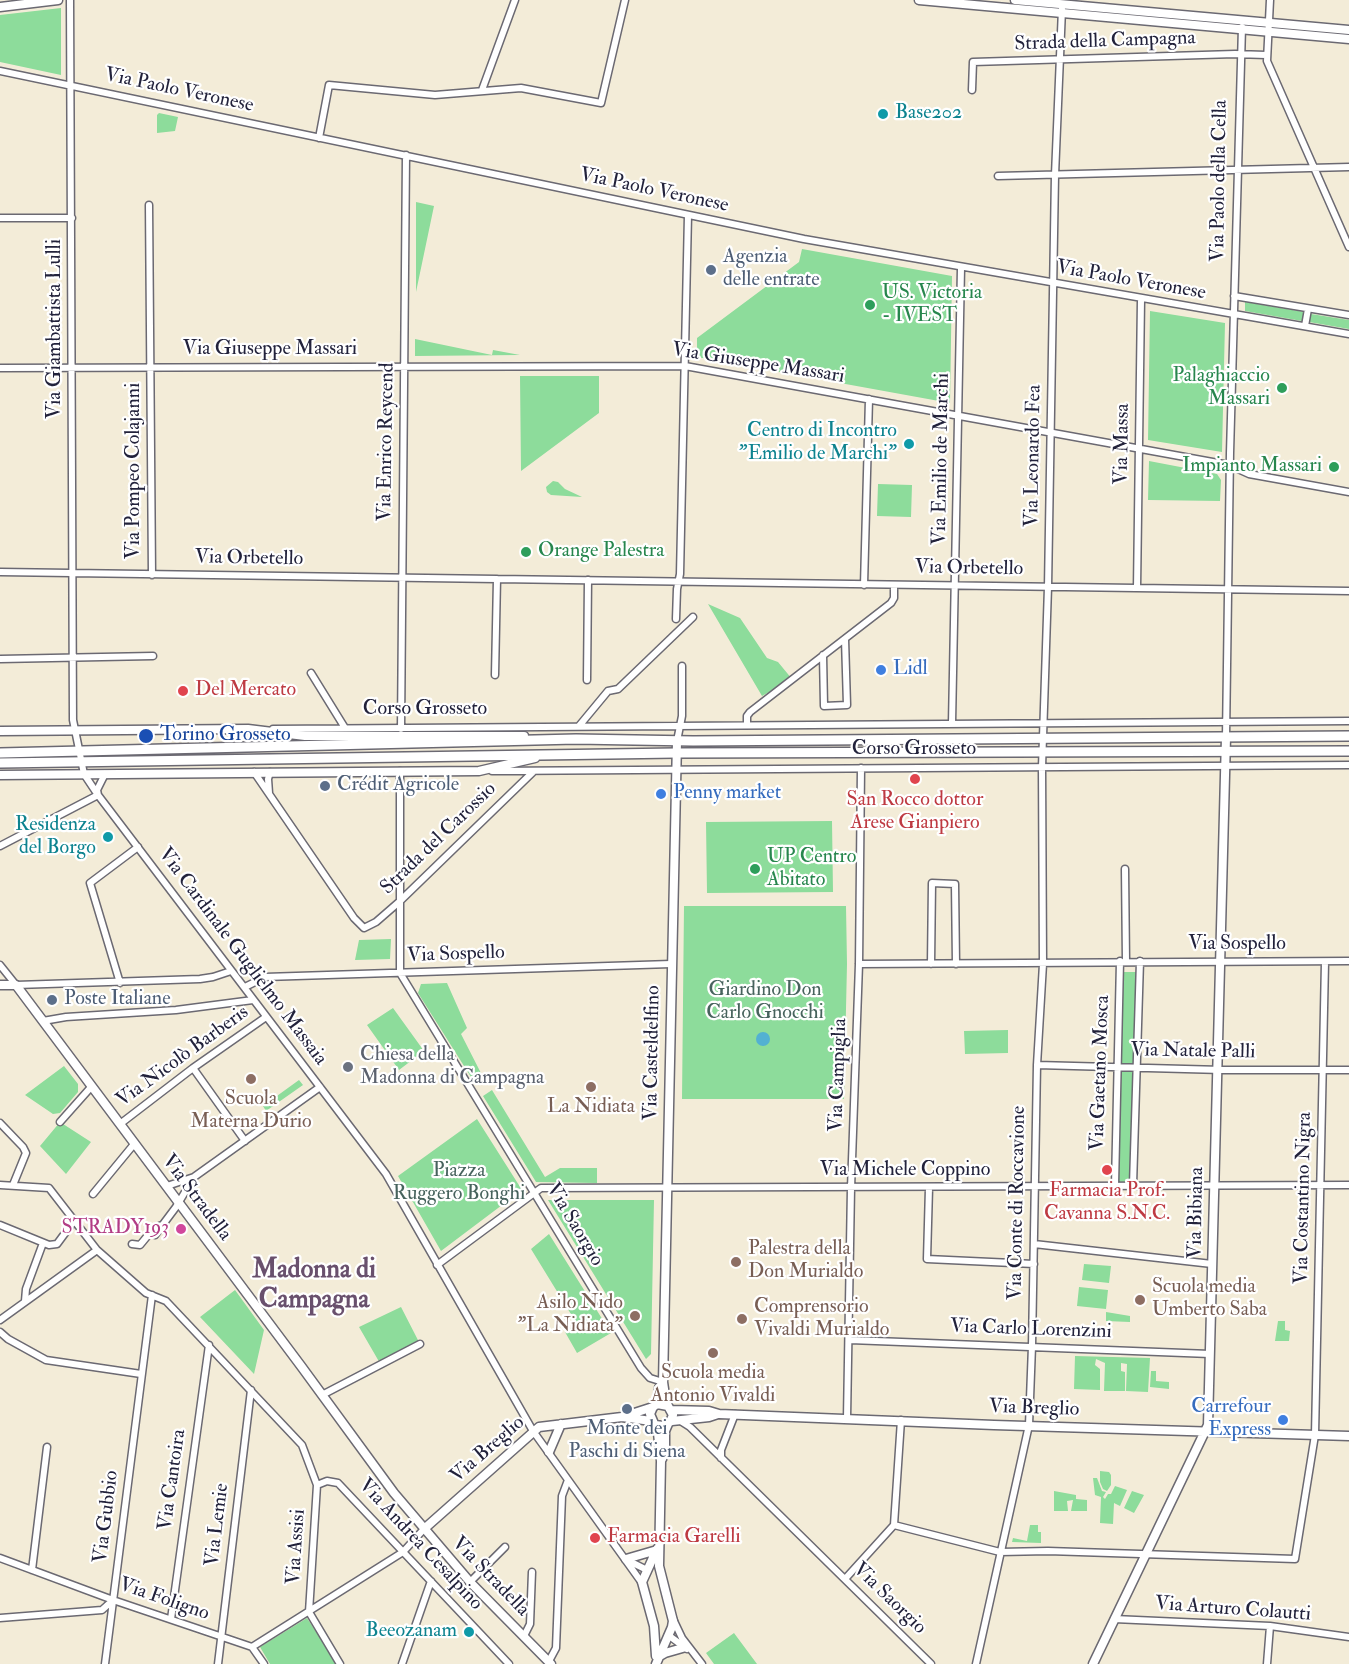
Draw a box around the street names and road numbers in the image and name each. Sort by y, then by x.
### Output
street label: Strada della Campagna [1014,27,1196,57]
street label: Via Paolo Veronese [102,64,256,118]
street label: Via Paolo della Cella [1207,100,1233,262]
street label: Via Paolo Veronese [577,164,731,218]
street label: Via Giambattista Lulli [44,239,68,419]
street label: Via Paolo Veronese [1054,256,1208,306]
street label: Via Giuseppe Massari [183,338,357,362]
street label: Via Giuseppe Massari [670,339,846,389]
street label: Via Enrico Reycend [374,362,400,522]
street label: Via Emilio de Marchi [928,373,956,545]
street label: Via Pompeo Colajanni [123,383,147,559]
street label: Via Leonardo Fea [1021,385,1047,527]
street label: Via Massa [1110,403,1136,485]
street label: Via Orbetello [195,546,303,572]
street label: Via Orbetello [915,556,1023,582]
street label: Corso Grosseto [363,698,487,722]
street label: Corso Grosseto [852,738,976,762]
street label: Strada del Carossio [376,778,502,900]
street label: Via Cardinale Guglielmo Massaia [152,843,332,1071]
street label: Via Sospello [1188,933,1286,957]
street label: Via Sospello [407,941,505,969]
street label: Via Casteldelfino [640,985,666,1121]
street label: Via Gaetano Mosca [1086,995,1116,1151]
street label: Via Nicolò Barberis [112,1001,254,1113]
street label: Via Campiglia [825,1018,853,1132]
street label: Via Natale Palli [1130,1039,1256,1065]
street label: Via Conte di Roccavione [1004,1106,1032,1300]
street label: Via Costantino Nigra [1290,1112,1318,1284]
street label: Via Stradella [156,1150,236,1246]
street label: Via Michele Coppino [820,1159,990,1183]
street label: Via Bibiana [1184,1167,1210,1259]
street label: Via Saorgio [540,1179,608,1271]
street label: Via Carlo Lorenzini [950,1315,1112,1345]
street label: Via Breglio [988,1395,1080,1423]
street label: Via Breglio [446,1411,530,1489]
street label: Via Cantoira [154,1428,192,1532]
street label: Via Gubbio [89,1469,125,1565]
street label: Via Andrea Cesalpino [353,1474,487,1616]
street label: Via Lemie [201,1482,235,1568]
street label: Via Assisi [282,1508,312,1586]
street label: Via Stradella [446,1532,534,1622]
street label: Via Saorgio [847,1558,931,1640]
street label: Via Foligno [116,1573,212,1627]
street label: Via Arturo Colautti [1154,1593,1312,1627]

